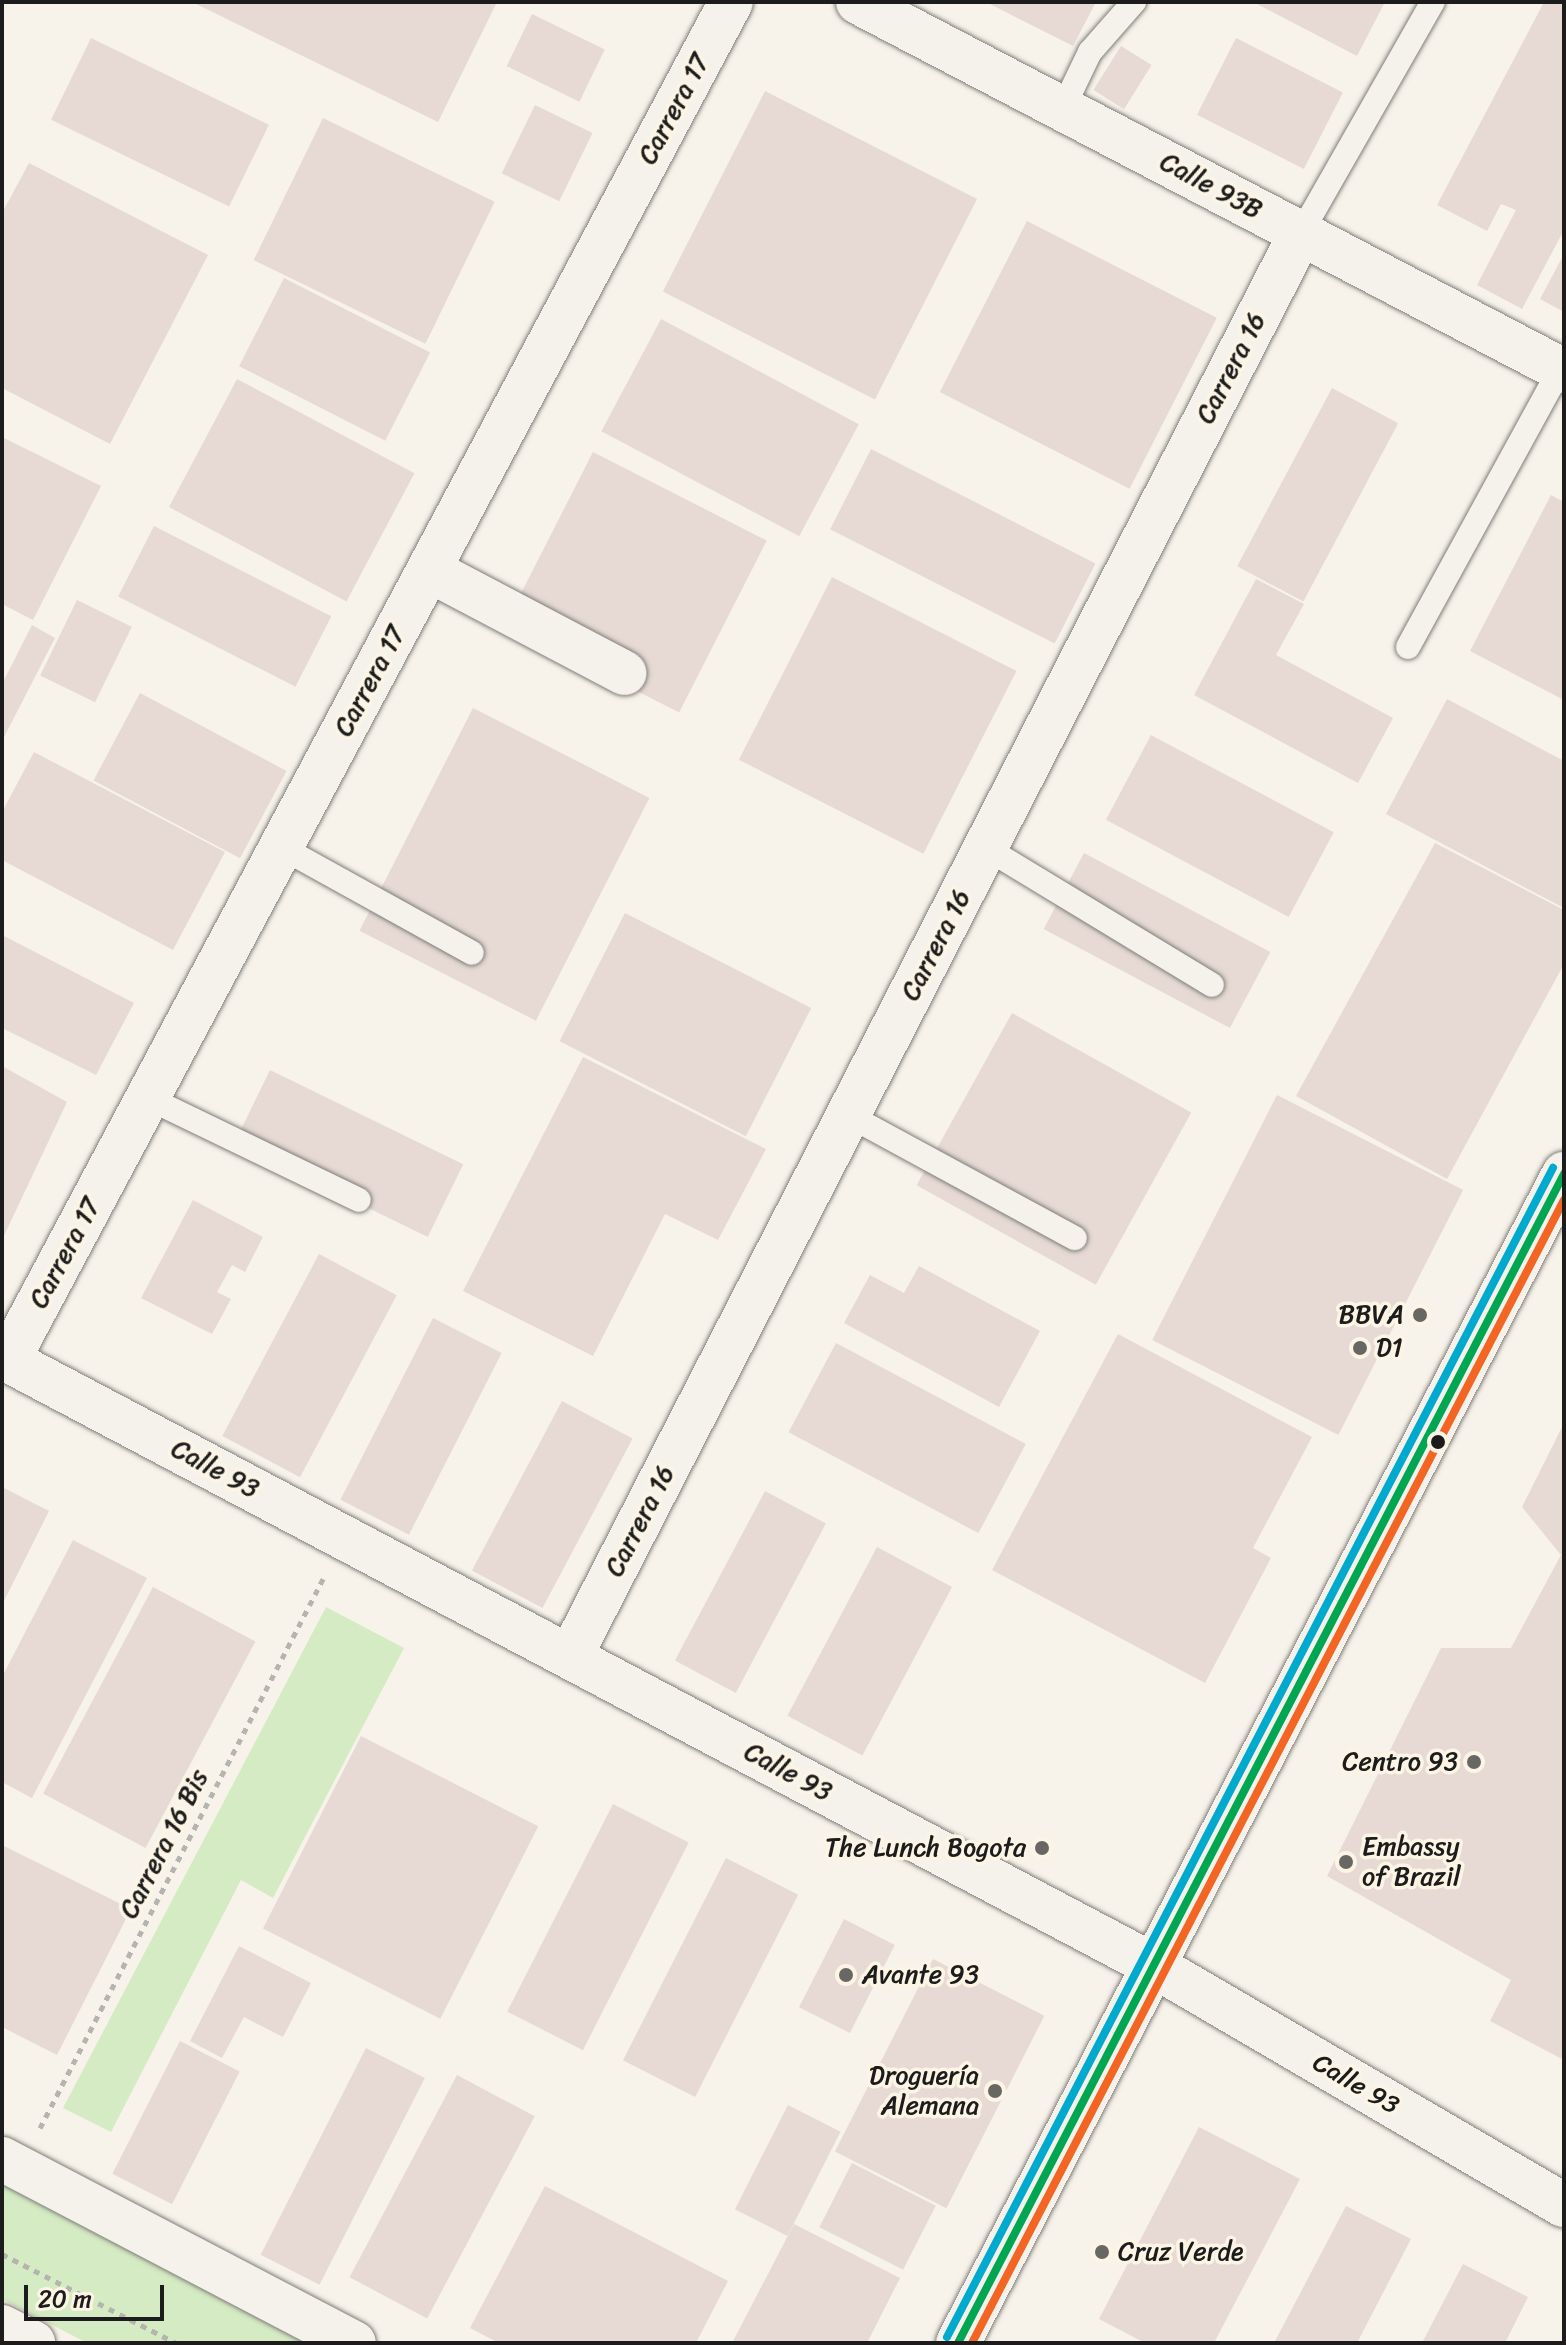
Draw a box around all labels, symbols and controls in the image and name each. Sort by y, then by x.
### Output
street label: Carrera 17 [632,49,716,169]
street label: Calle 93B [1155,146,1267,226]
street label: Carrera 16 [1190,307,1272,429]
street label: Carrera 17 [328,621,412,741]
street label: Carrera 16 [895,884,977,1006]
street label: Carrera 17 [23,1193,107,1313]
place label: BBVA [1338,1299,1404,1331]
marker: BBVA [1411,1306,1429,1324]
place label: D1 [1376,1332,1403,1364]
marker: D1 [1351,1339,1369,1357]
street label: Calle 93 [166,1433,264,1505]
unlabelled marker [1430,1434,1446,1450]
street label: Carrera 16 [599,1460,681,1582]
street label: Calle 93 [739,1736,837,1808]
place label: Centro 93 [1342,1746,1458,1778]
marker: Centro 93 [1465,1753,1483,1771]
street label: Carrera 16 Bis [113,1764,215,1924]
place label: Embassy of Brazil [1362,1831,1461,1892]
place label: The Lunch Bogota [824,1832,1026,1864]
marker: The Lunch Bogota [1033,1839,1051,1857]
marker: Embassy of Brazil [1337,1853,1355,1871]
place label: Avante 93 [862,1959,979,1991]
marker: Avante 93 [837,1966,855,1984]
street label: Calle 93 [1307,2047,1405,2121]
place label: Droguería Alemana [869,2060,979,2122]
marker: Droguería Alemana [986,2082,1004,2100]
place label: Cruz Verde [1118,2236,1242,2268]
marker: Cruz Verde [1093,2243,1111,2261]
scale bar [28,2269,168,2319]
text: 20 m [38,2278,92,2320]

